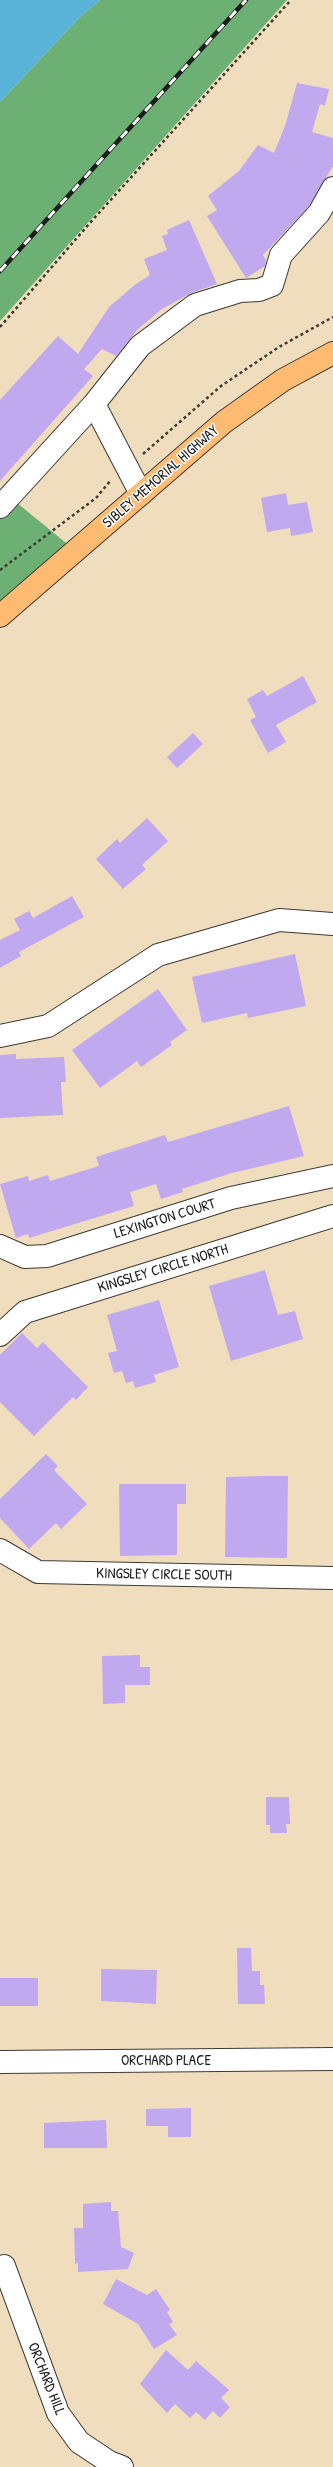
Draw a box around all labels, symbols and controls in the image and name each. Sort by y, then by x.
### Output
street label: SIBLEY MEMORIAL HIGHWAY [99,422,223,532]
street label: LEXINGTON COURT [112,1195,218,1243]
street label: KINGSLEY CIRCLE NORTH [96,1241,230,1297]
street label: KINGSLEY CIRCLE SOUTH [96,1565,232,1585]
street label: ORCHARD PLACE [121,2052,211,2070]
street label: ORCHARD HILL [23,2340,69,2418]

